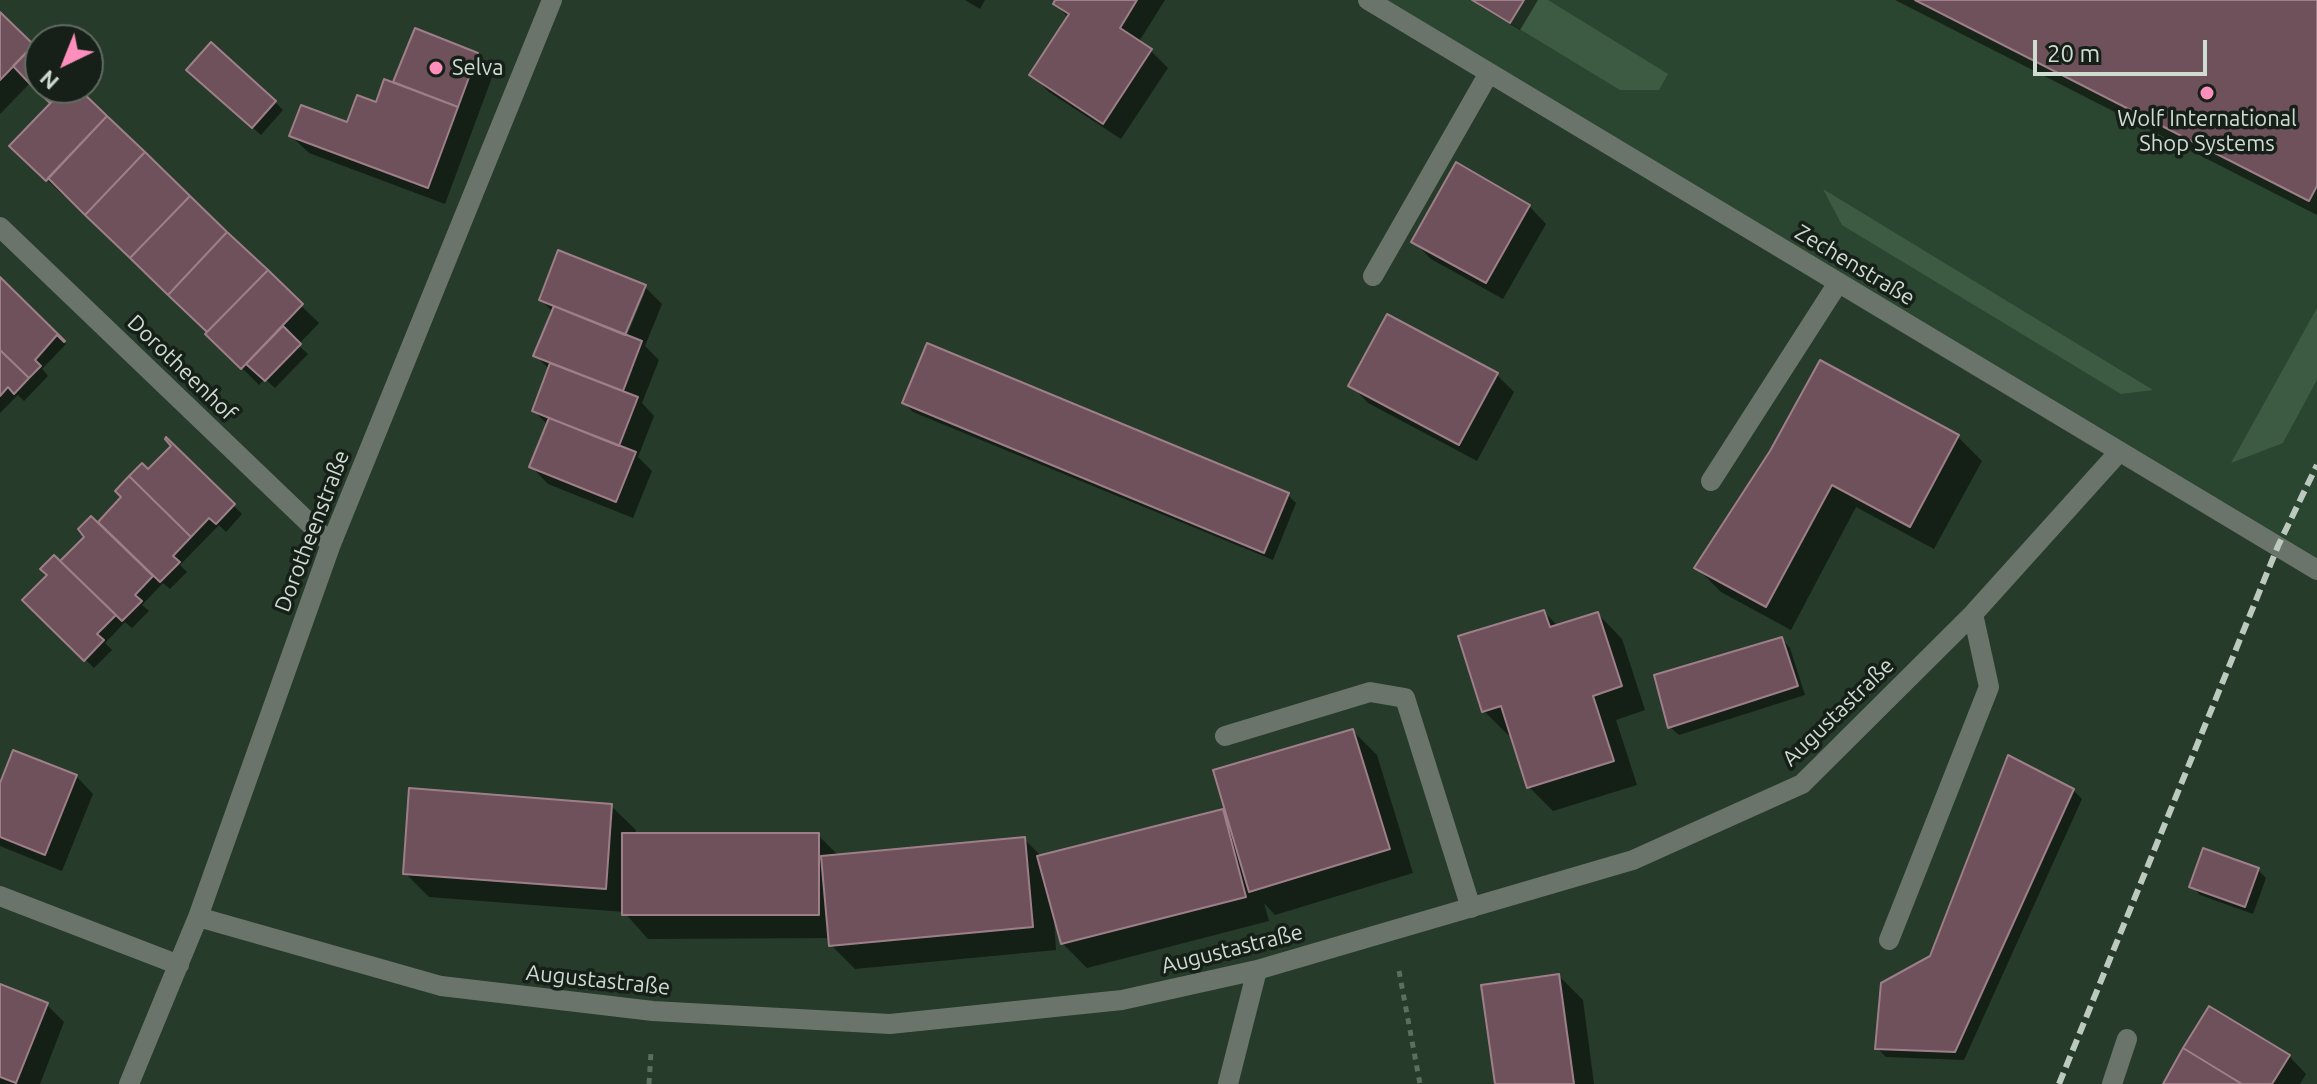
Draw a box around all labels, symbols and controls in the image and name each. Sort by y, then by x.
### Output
north arrow [24,24,104,104]
scale bar [2037,24,2211,74]
text: 20 m [2047,40,2100,67]
place label: Selva [452,55,503,81]
marker: Selva [427,59,445,77]
text: N [34,66,63,95]
marker: Wolf International Shop Systems [2198,84,2216,102]
place label: Wolf International Shop Systems [2117,106,2297,158]
street label: Zechenstraße [1790,219,1920,311]
street label: Dorotheenhof [122,309,242,427]
street label: Dorotheenstraße [269,447,355,615]
street label: Augustastraße [1777,652,1899,772]
street label: Augustastraße [1159,919,1305,979]
street label: Augustastraße [525,959,671,1001]

